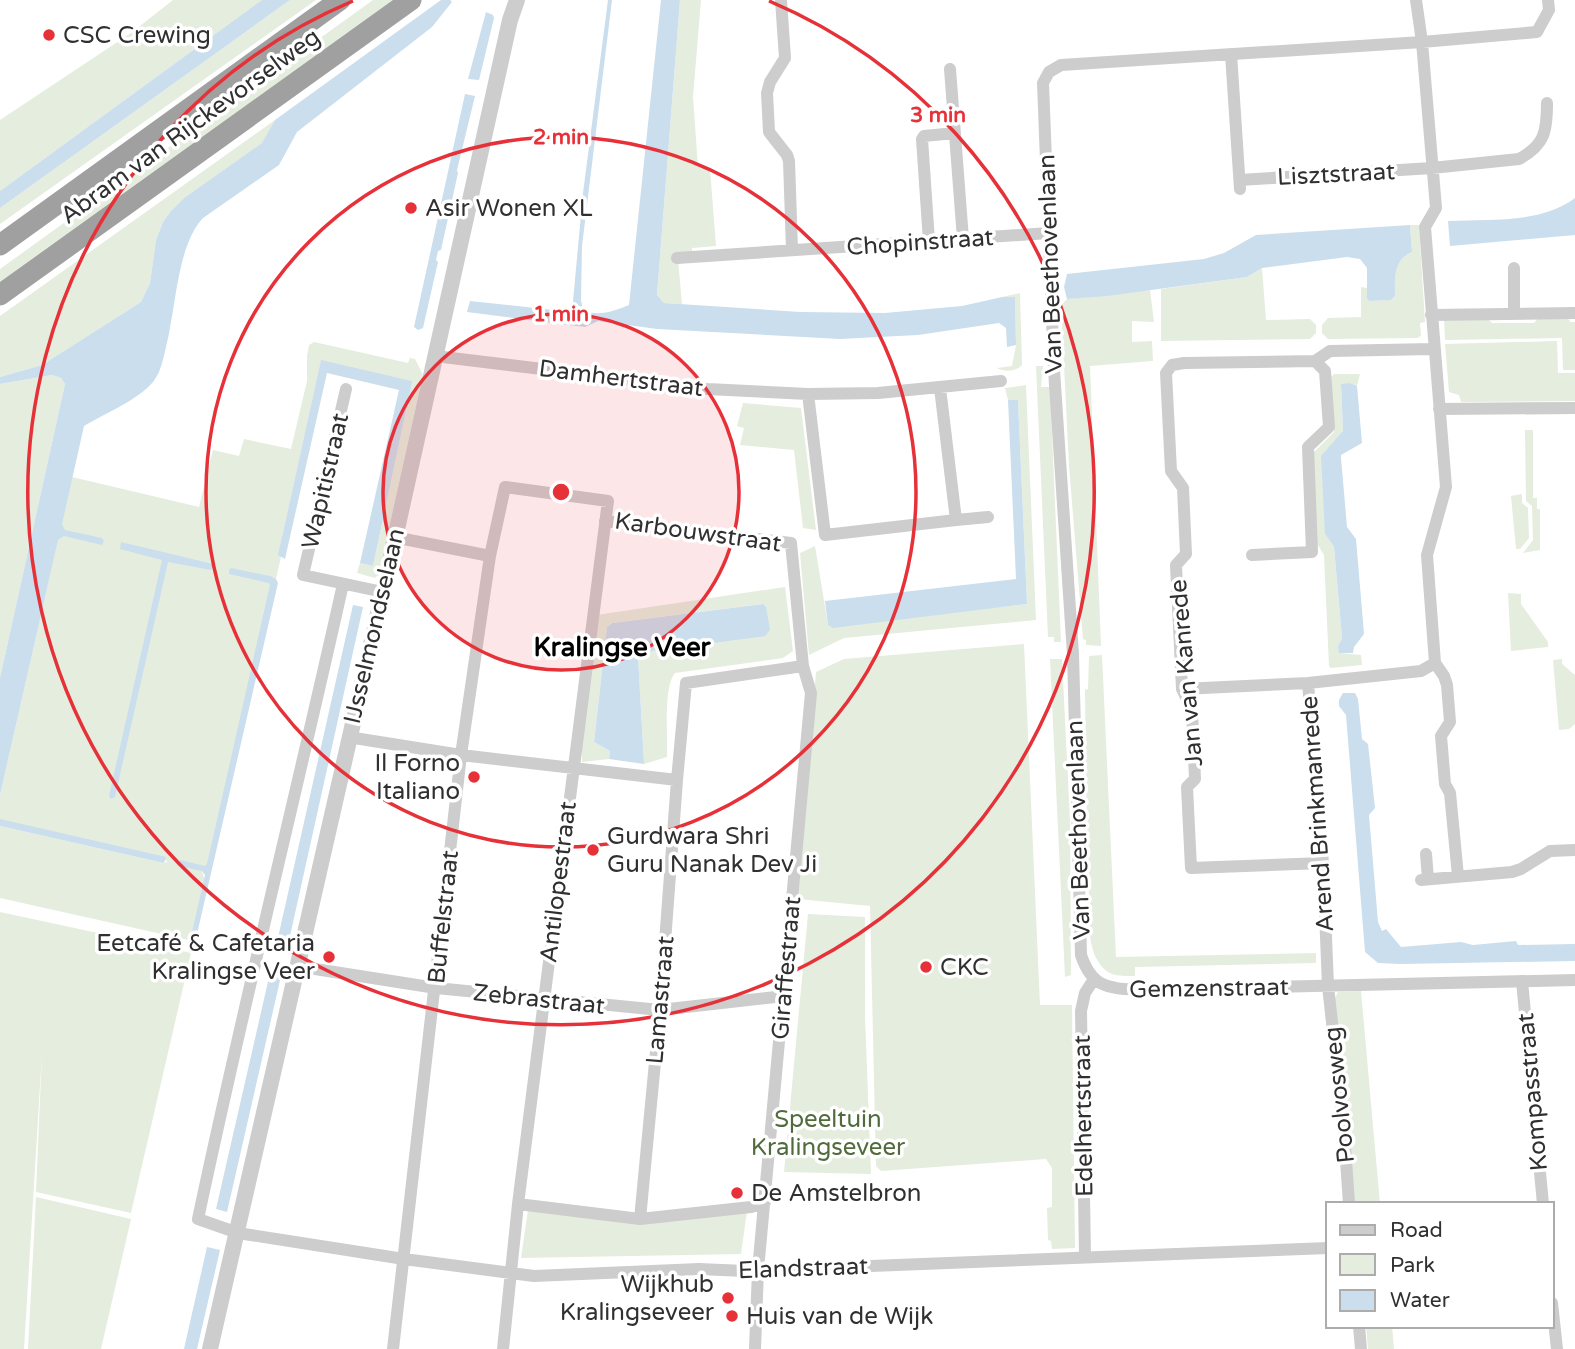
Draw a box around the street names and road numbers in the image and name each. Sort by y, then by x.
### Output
street label: Abram van Rijckevorselweg [55,22,326,230]
street label: Van Beethovenlaan [1032,154,1069,374]
street label: Lisztstraat [1276,157,1396,192]
street label: Chopinstraat [846,223,994,262]
street label: Damhertstraat [537,354,705,403]
street label: Wapitistraat [296,410,355,552]
street label: Karbouwstraat [613,506,783,559]
street label: IJsselmondselaan [338,526,411,727]
street label: Jan van Kanrede [1164,578,1209,768]
street label: Arend Brinkmanrede [1295,695,1340,933]
street label: Van Beethovenlaan [1060,720,1097,940]
street label: Antilopestraat [534,800,583,964]
street label: Buffelstraat [422,849,465,985]
street label: Giraffestraat [766,895,807,1041]
street label: Lamastraat [640,935,681,1065]
street label: Gemzenstraat [1129,973,1289,1004]
street label: Zebrastraat [472,978,606,1021]
street label: Kompasstraat [1511,1012,1554,1172]
street label: Poolvosweg [1318,1025,1361,1165]
street label: Edelhertstraat [1068,1035,1099,1197]
street label: Elandstraat [737,1252,869,1285]

